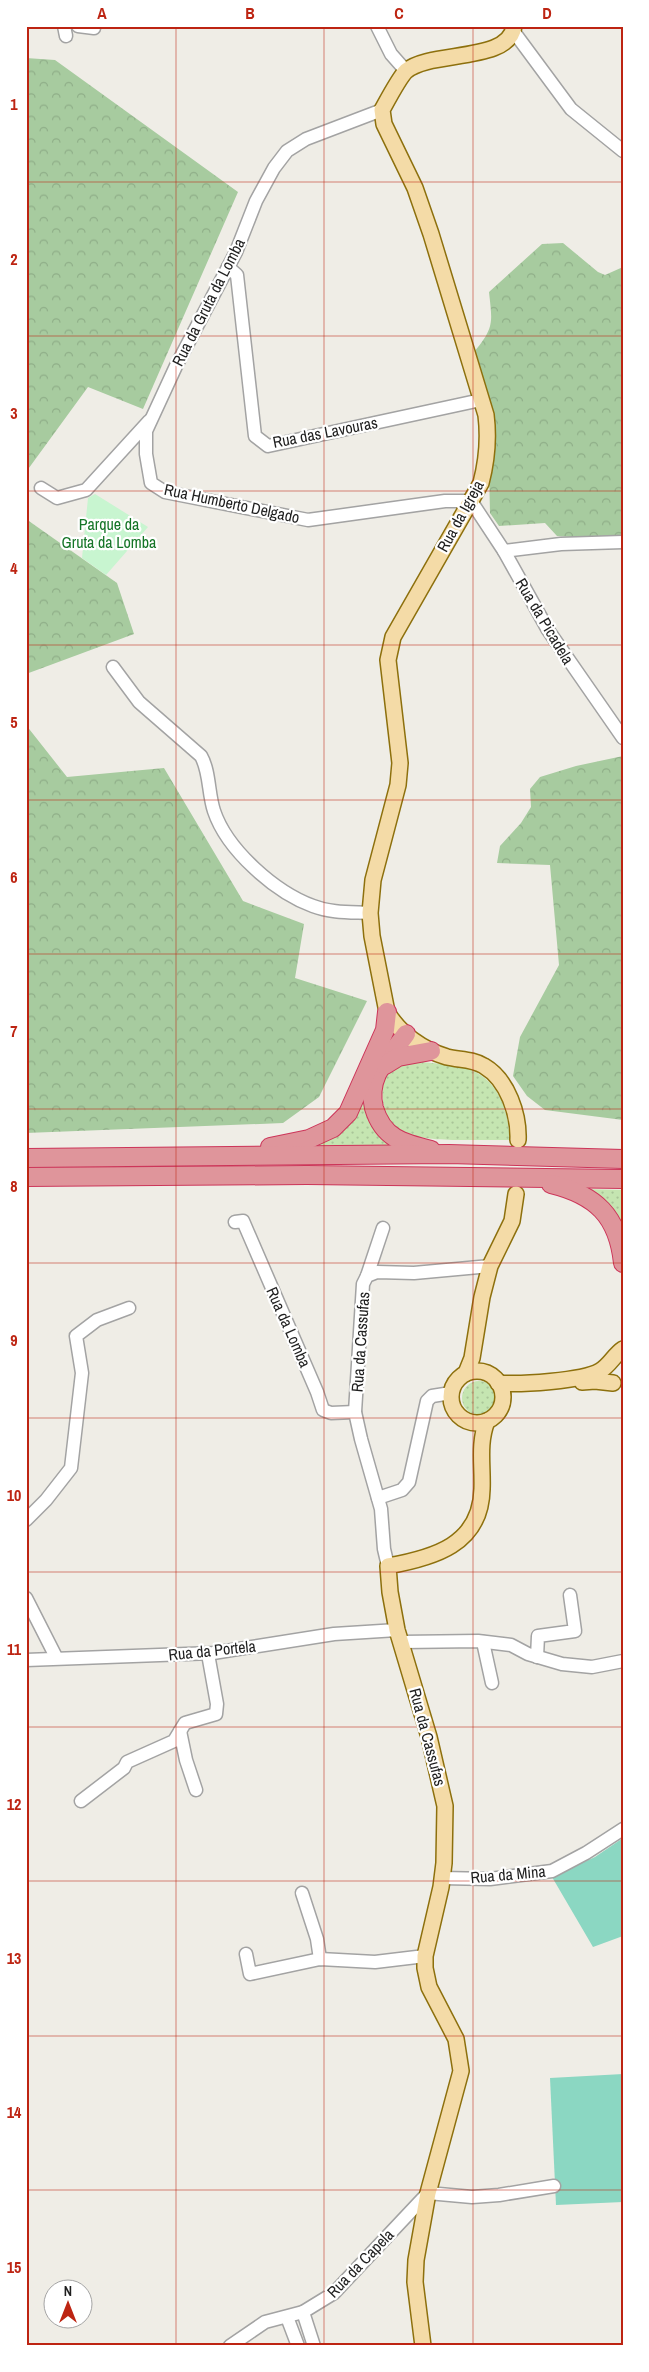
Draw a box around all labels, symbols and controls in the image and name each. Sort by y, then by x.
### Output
text: A [97,2,107,24]
text: B [245,2,255,24]
text: C [394,2,404,24]
text: D [542,2,552,24]
text: 1 [10,93,18,115]
street label: Rua da Gruta da Lomba [166,234,250,370]
text: 2 [10,248,18,270]
text: 3 [10,402,18,424]
street label: Rua das Lavouras [271,411,379,453]
street label: Rua da Igreja [431,476,489,556]
street label: Rua Humberto Delgado [162,478,302,528]
park label: Parque da Gruta da Lomba [62,513,157,553]
text: 4 [10,557,18,579]
street label: Rua da Picadela [511,574,580,669]
text: 5 [10,711,18,733]
text: 6 [10,866,18,888]
text: 7 [10,1020,18,1042]
text: 8 [10,1175,18,1197]
street label: Rua da Lomba [261,1283,317,1371]
street label: Rua da Cassufas [346,1291,374,1393]
text: 9 [10,1329,18,1351]
text: 10 [7,1484,21,1506]
street label: Rua da Portela [167,1634,257,1666]
text: 11 [7,1638,22,1660]
street label: Rua da Cassufas [404,1686,452,1788]
text: 12 [7,1793,21,1815]
street label: Rua da Mina [470,1860,547,1888]
text: 13 [7,1947,21,1969]
text: 14 [7,2101,22,2123]
street label: Rua da Capela [322,2223,399,2302]
text: 15 [7,2256,21,2278]
north arrow [42,2280,92,2330]
text: N [64,2282,72,2300]

